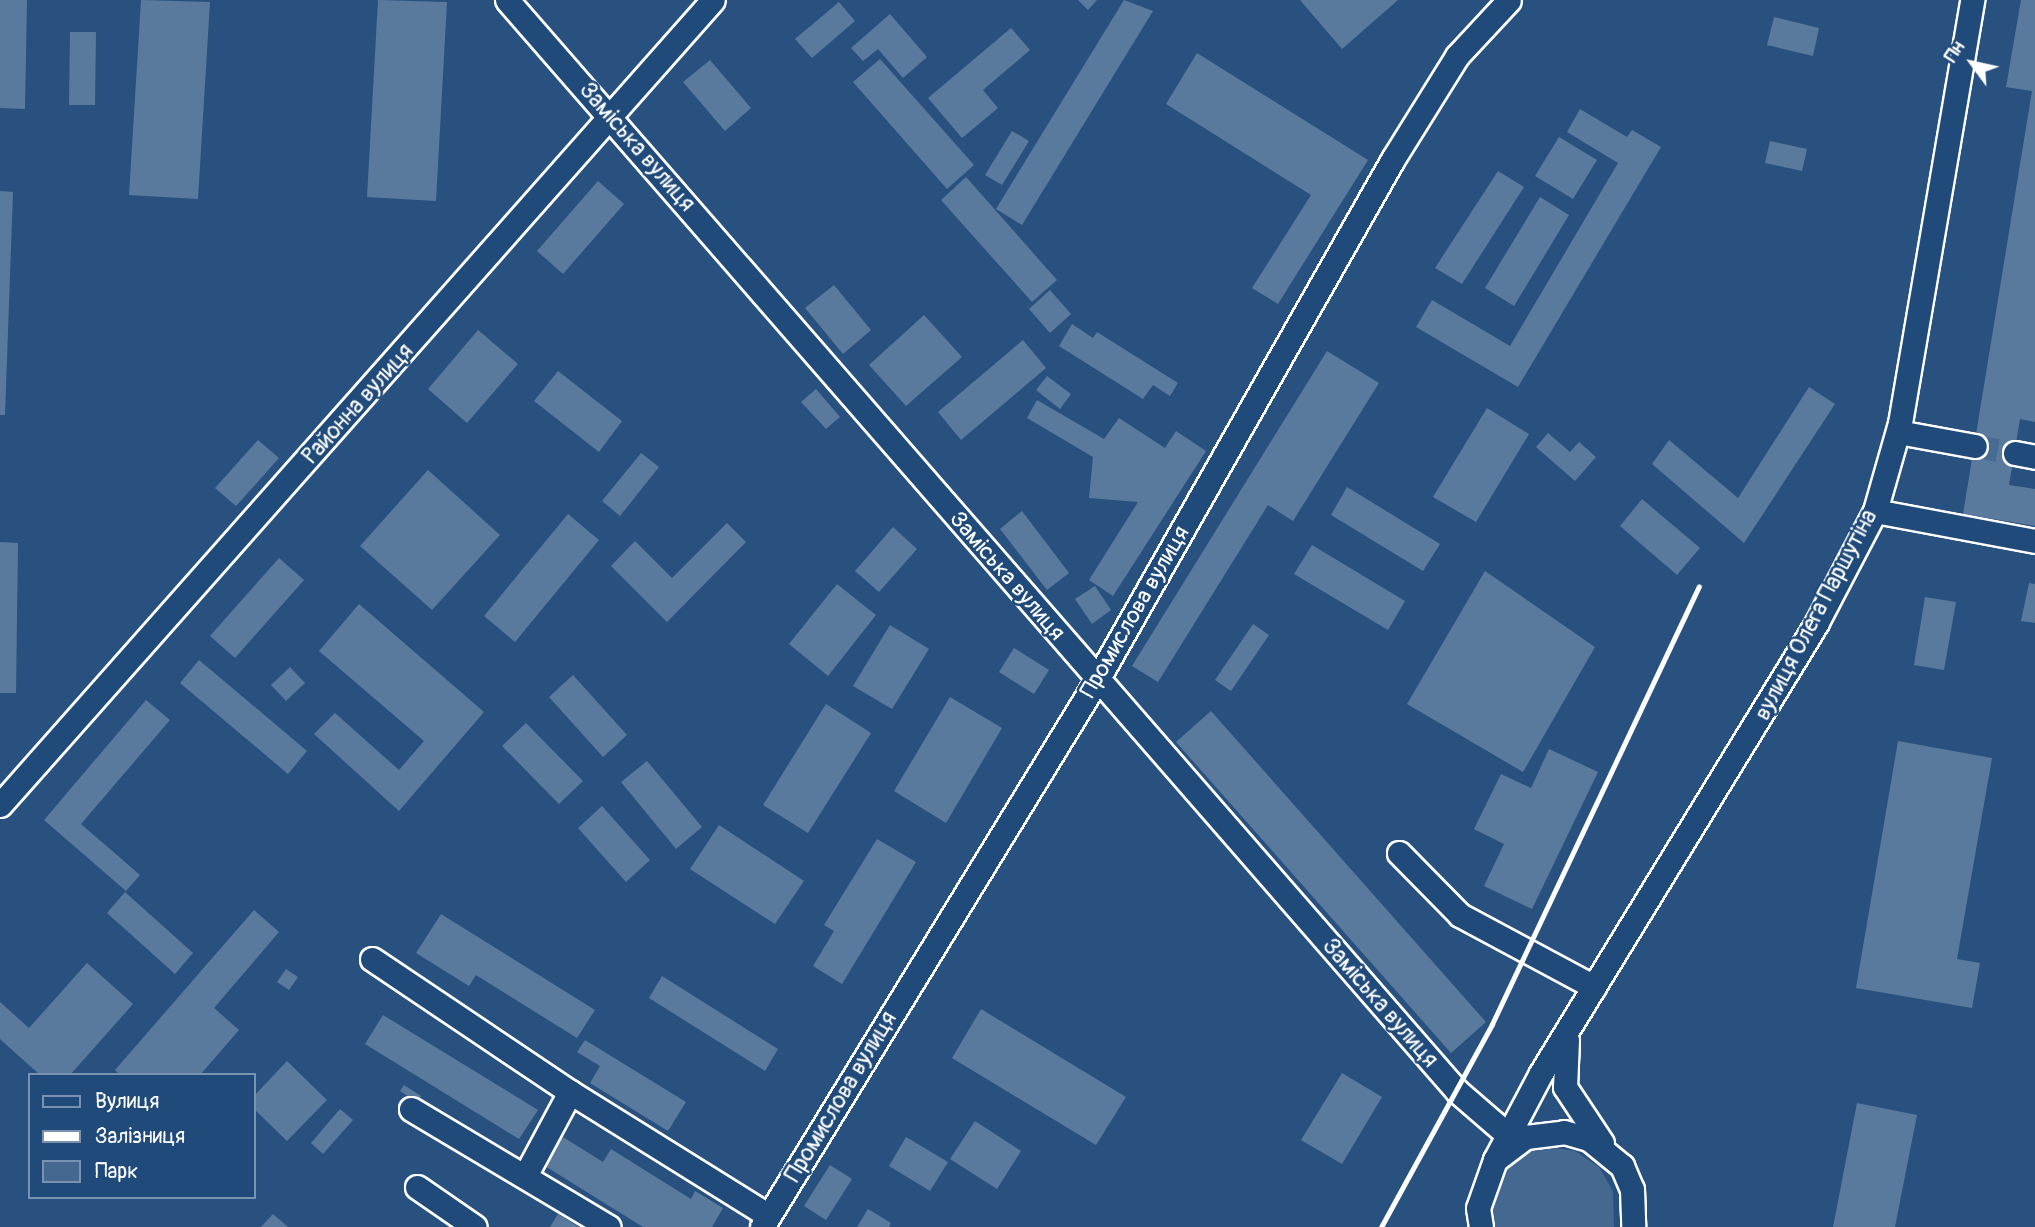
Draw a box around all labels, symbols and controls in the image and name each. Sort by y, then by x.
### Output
north arrow [1937,28,2007,98]
text: Пн [1939,36,1970,67]
street label: Заміська вулиця [573,77,701,217]
street label: Районна вулиця [297,338,419,470]
street label: вулиця Олега Паршутіна [1749,505,1883,725]
street label: Заміська вулиця [943,506,1071,646]
street label: Промислова вулиця [1074,521,1196,703]
street label: Заміська вулиця [1316,933,1444,1073]
street label: Промислова вулиця [779,1007,903,1187]
legend [28,1073,256,1199]
text: Вулиця [95,1088,159,1115]
text: Залізниця [95,1123,185,1150]
text: Парк [95,1158,138,1185]

